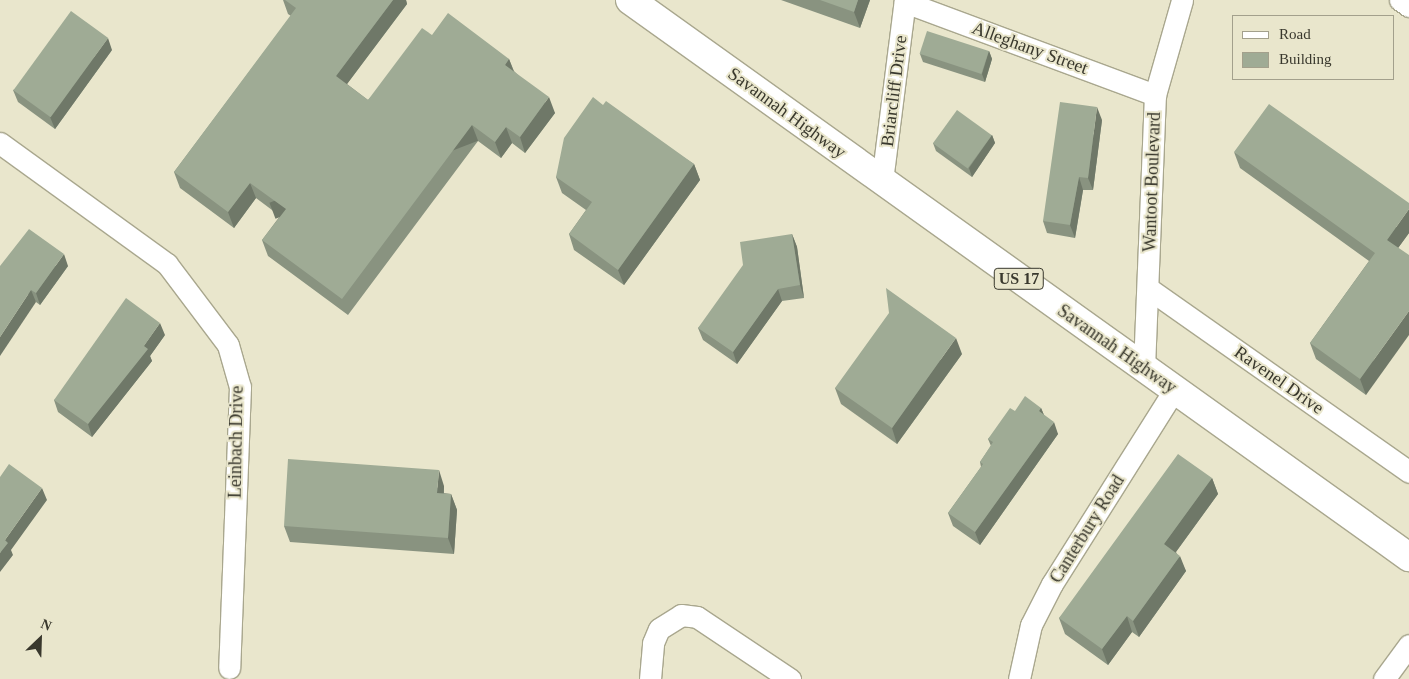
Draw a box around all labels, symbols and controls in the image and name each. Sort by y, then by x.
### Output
legend [1232,15,1394,80]
street label: Alleghany Street [969,17,1091,79]
text: Road [1279,26,1311,42]
street label: Briarcliff Drive [876,34,912,148]
text: Building [1279,51,1332,67]
street label: Savannah Highway [724,63,850,163]
street label: Wantoot Boulevard [1139,112,1165,252]
road number: US 17 [993,266,1045,292]
street label: Savannah Highway [1053,300,1181,398]
street label: Ravenel Drive [1230,341,1328,419]
street label: Leinbach Drive [224,386,248,498]
street label: Canterbury Road [1045,471,1129,587]
north arrow [15,614,65,664]
text: N [39,616,54,634]

